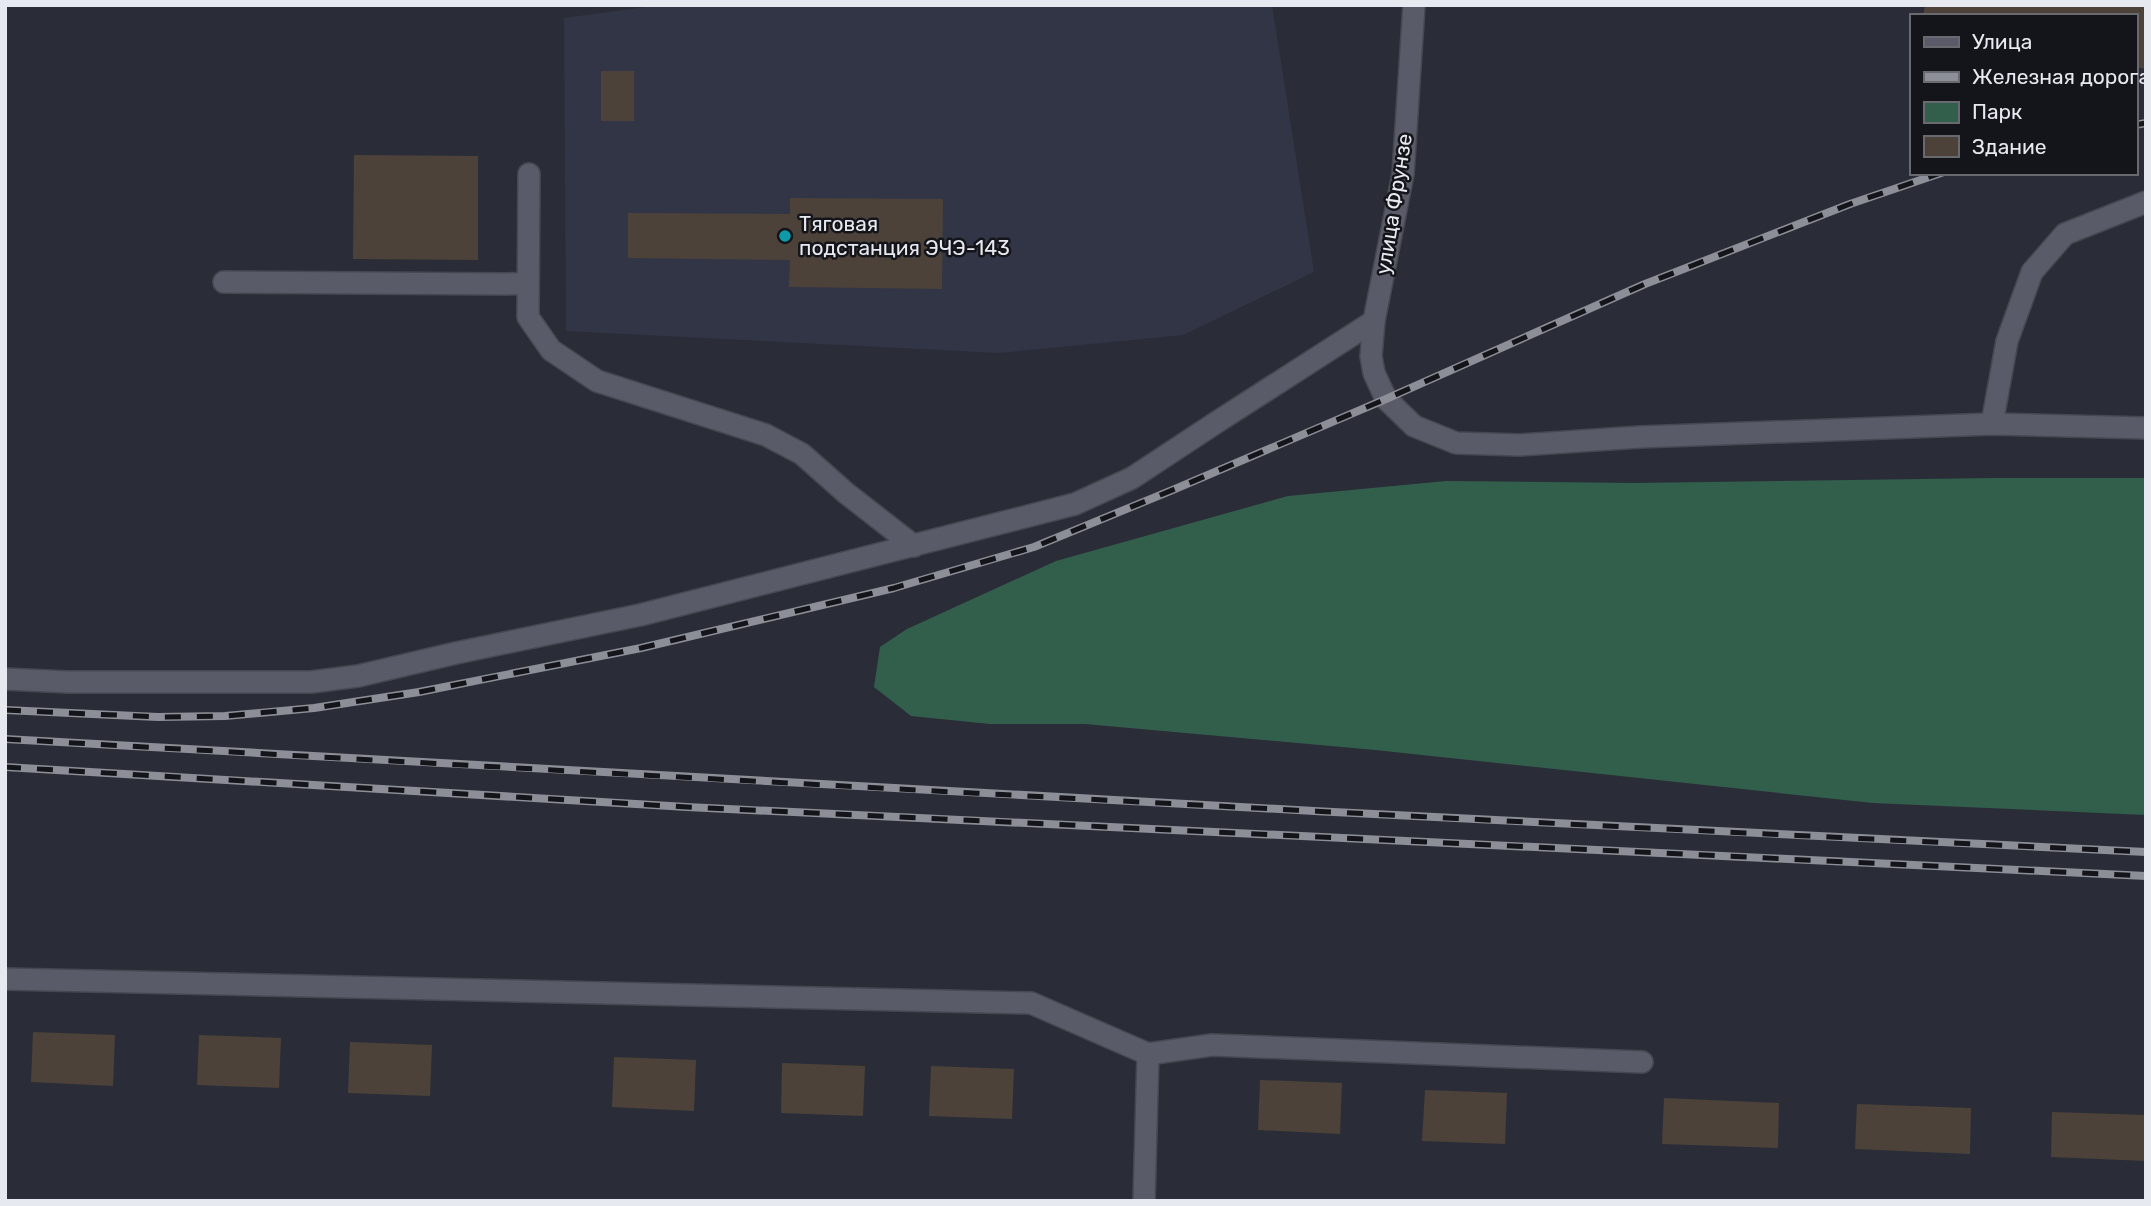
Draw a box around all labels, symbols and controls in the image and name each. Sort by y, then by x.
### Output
legend [1910,14,2137,175]
text: Улица [1972,29,2032,54]
text: Железная дорога [1972,64,2150,89]
text: Парк [1972,99,2022,124]
street label: улица Фрунзе [1370,132,1417,276]
text: Здание [1972,134,2047,159]
place label: Тяговая подстанция ЭЧЭ-143 [799,211,1010,260]
marker: Тяговая подстанция ЭЧЭ-143 [777,228,793,244]

